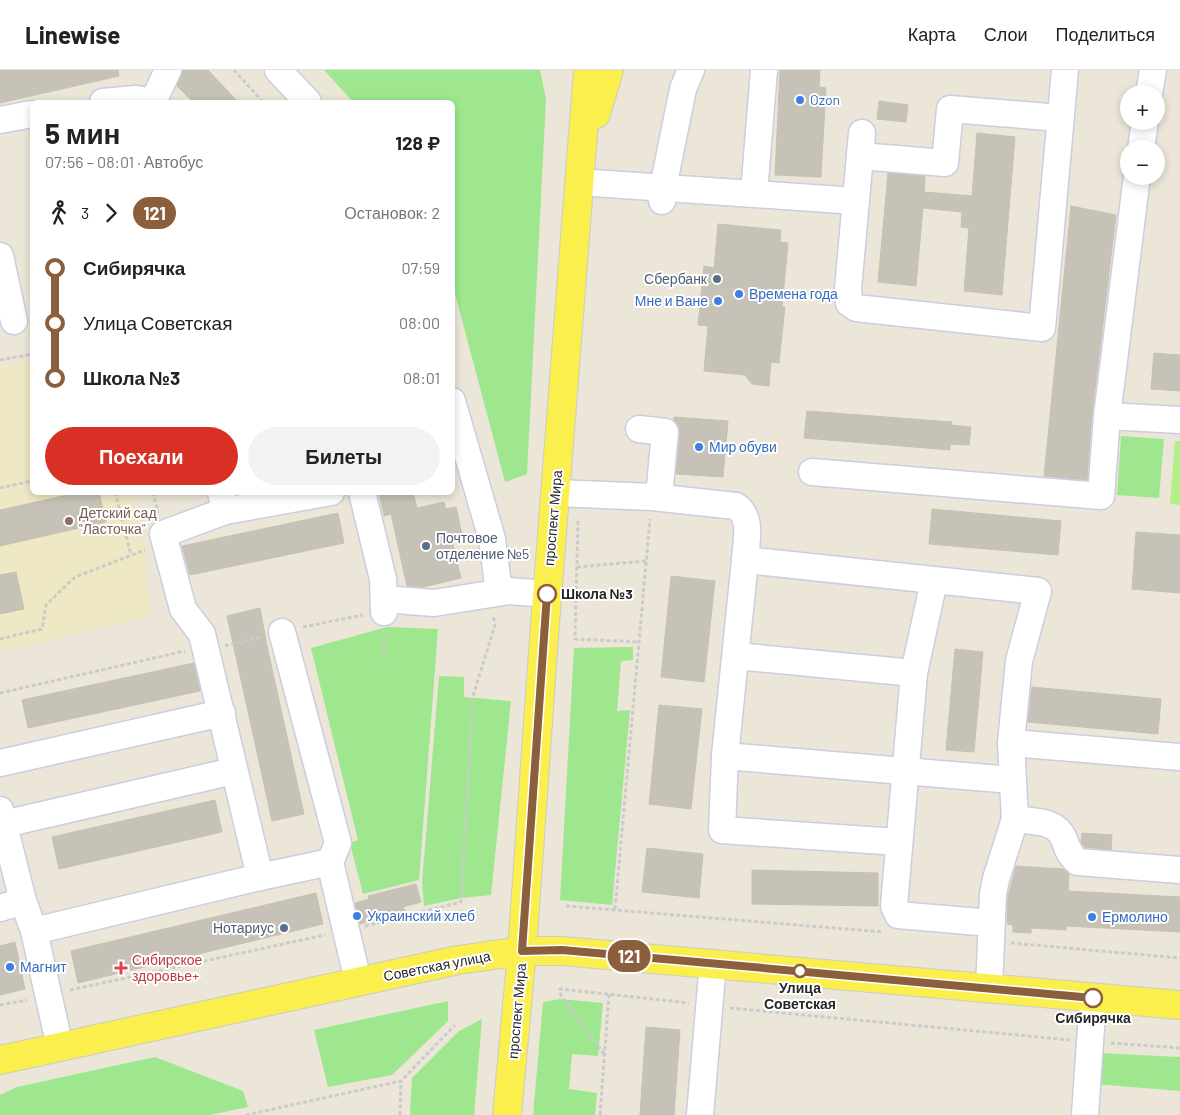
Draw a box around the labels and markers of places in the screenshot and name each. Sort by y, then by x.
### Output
place label: Ozon [810,91,840,108]
marker: Ozon [794,94,806,106]
place label: Сбербанк [644,270,708,287]
marker: Сбербанк [711,273,723,285]
place label: Времена года [749,285,838,302]
marker: Времена года [733,288,745,300]
place label: Мне и Ване [635,292,708,309]
marker: Мне и Ване [712,295,724,307]
place label: Мир обуви [709,438,777,455]
marker: Мир обуви [693,441,705,453]
place label: Детский сад "Ласточка" [79,504,157,537]
marker: Детский сад "Ласточка" [63,515,75,527]
place label: Почтовое отделение №5 [436,529,529,562]
marker: Почтовое отделение №5 [420,540,432,552]
marker: Школа №3 [537,584,557,604]
place label: Школа №3 [561,585,633,602]
place label: Украинский хлеб [367,907,475,924]
place label: Ермолино [1102,908,1168,925]
marker: Украинский хлеб [351,910,363,922]
marker: Ермолино [1086,911,1098,923]
place label: Нотариус [213,919,274,936]
marker: Нотариус [278,922,290,934]
place label: Сибирское здоровье+ [132,951,203,984]
place label: Магнит [20,958,67,975]
marker: Магнит [4,961,16,973]
marker: Сибирское здоровье+ [114,961,128,975]
marker: Улица Советская [793,964,807,978]
place label: Улица Советская [764,979,836,1012]
marker: Сибирячка [1083,988,1103,1008]
place label: Сибирячка [1055,1009,1131,1026]

